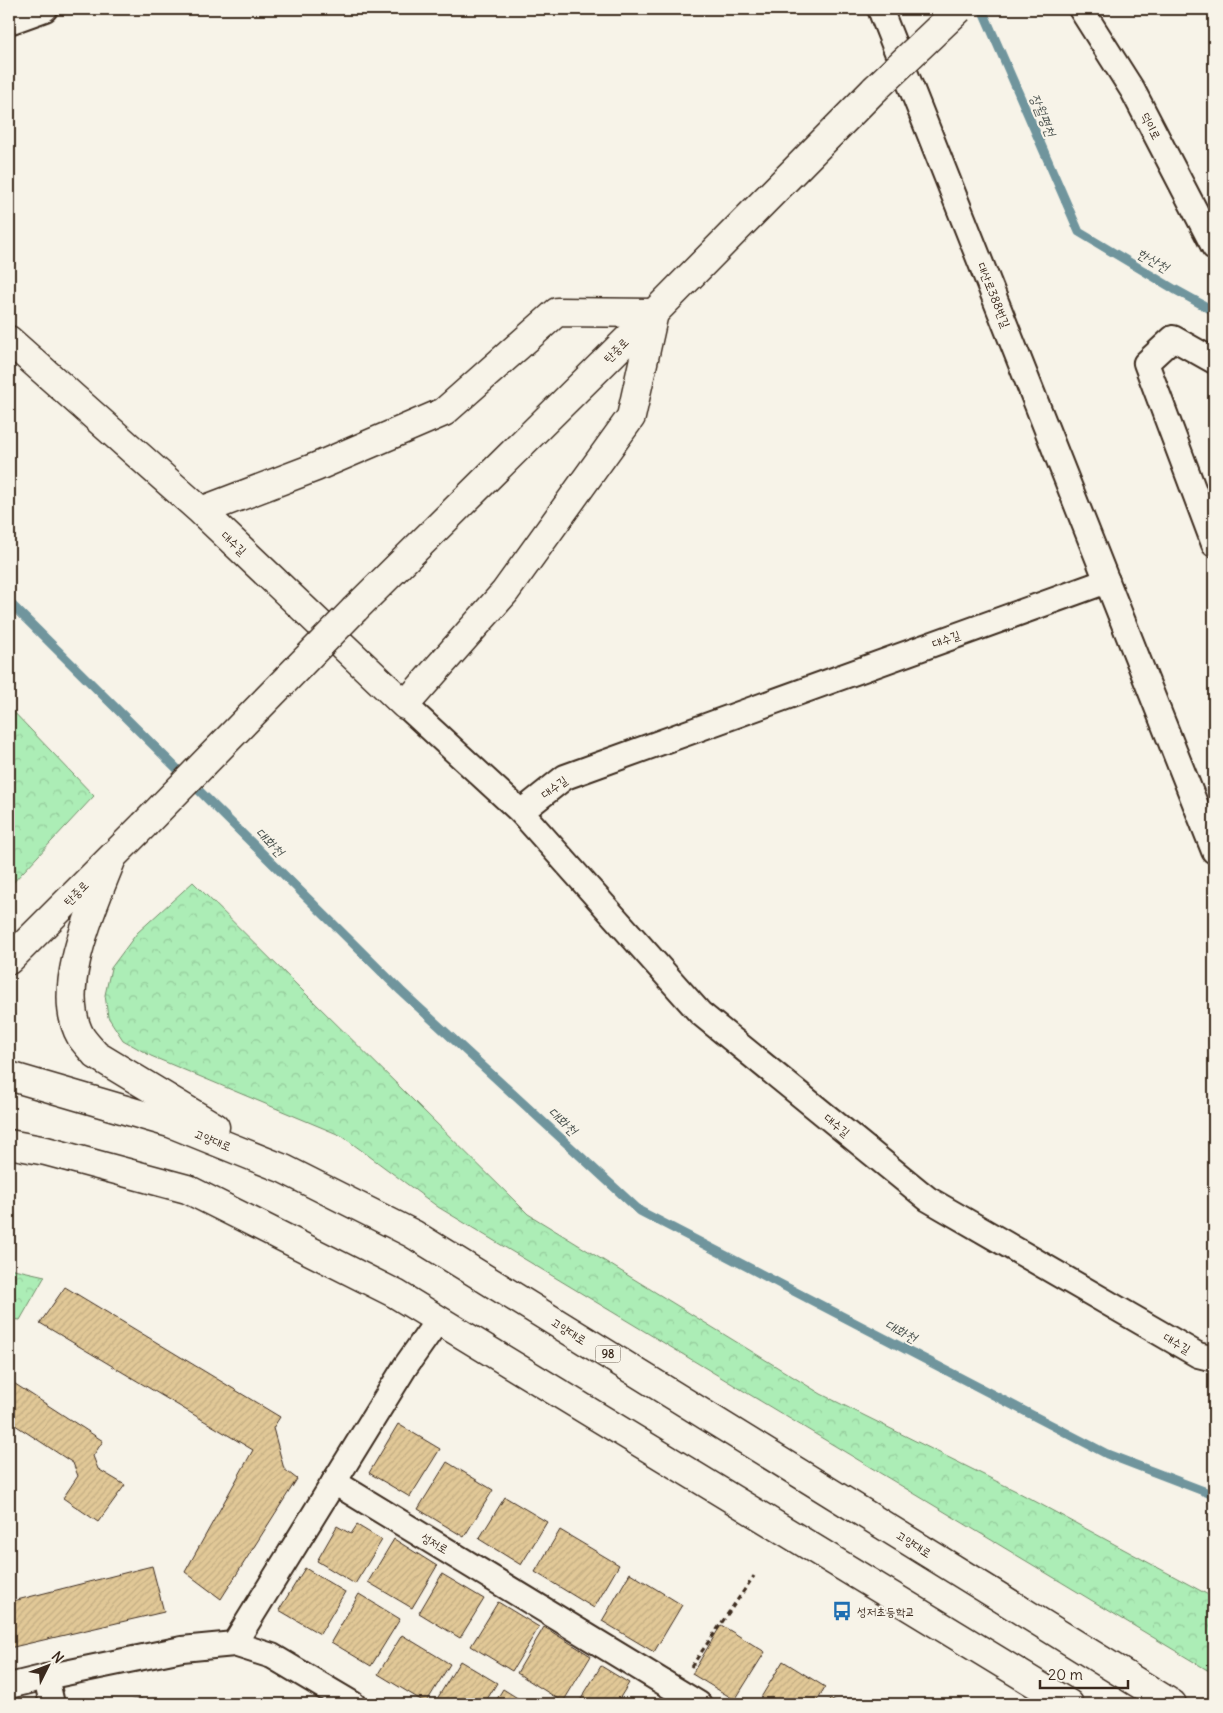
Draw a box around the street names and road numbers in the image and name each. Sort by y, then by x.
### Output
street label: 덕이로 [1138,110,1164,142]
street label: 대산로388번길 [974,260,1014,330]
street label: 탄중로 [600,334,632,366]
street label: 대수길 [218,528,250,559]
street label: 대수길 [930,627,962,651]
street label: 대수길 [538,772,570,802]
street label: 탄중로 [60,877,92,909]
street label: 대수길 [821,1110,853,1140]
street label: 고양대로 [192,1126,234,1154]
street label: 고양대로 [549,1314,589,1348]
street label: 대수길 [1161,1329,1194,1357]
road number: 98 [596,1346,620,1362]
street label: 고양대로 [894,1527,934,1561]
street label: 성저로 [419,1529,451,1557]

